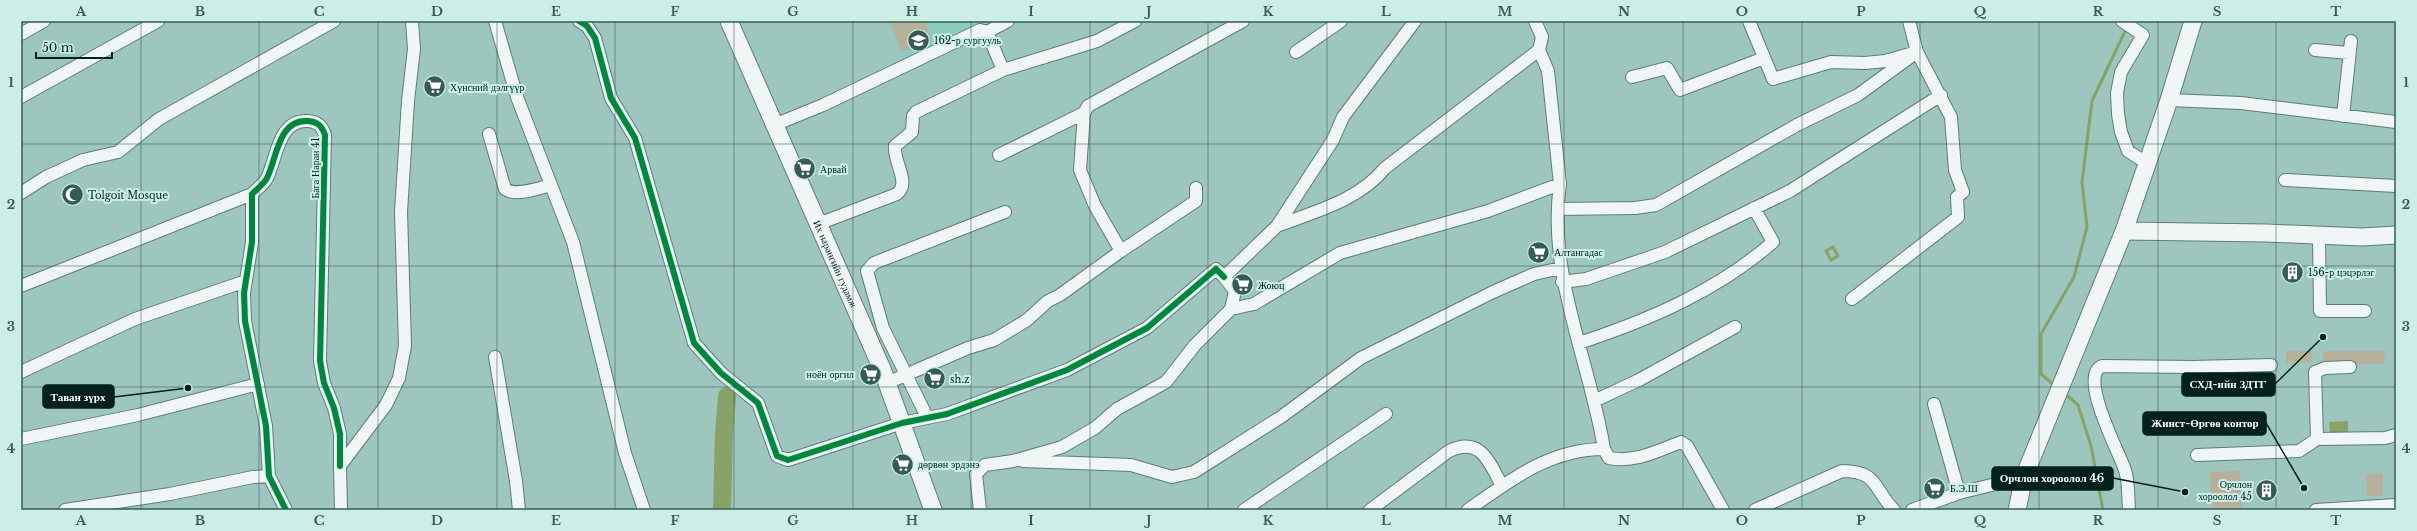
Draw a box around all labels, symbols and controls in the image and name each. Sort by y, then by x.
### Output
text: A [75,3,87,20]
text: B [195,3,205,20]
text: C [314,3,325,20]
text: D [431,3,443,20]
text: E [551,3,561,20]
text: F [671,3,680,20]
text: G [787,3,799,20]
text: H [906,3,918,20]
text: I [1028,3,1034,20]
text: J [1143,3,1152,20]
text: K [1263,3,1274,20]
text: L [1381,3,1391,20]
text: M [1498,3,1513,20]
text: N [1618,3,1630,20]
text: O [1736,3,1748,20]
text: P [1856,3,1866,20]
text: Q [1974,3,1987,20]
text: R [2093,3,2105,20]
text: S [2213,3,2222,20]
text: T [2331,3,2342,20]
school or university icon: 162-р сургууль [906,27,932,53]
scale bar [36,34,112,60]
place label: 162-р сургууль [934,34,1002,47]
text: 50 m [42,40,74,55]
text: 1 [8,74,14,91]
supermarket icon: Хүнсний дэлгүүр [422,74,448,100]
text: 1 [2403,74,2409,91]
place label: Хүнсний дэлгүүр [450,81,524,94]
street label: Бага Наран 41 [309,137,322,199]
supermarket icon: Арвай [792,156,818,182]
place label: Арвай [820,163,847,176]
mosque icon: Tolgoit Mosque [59,182,85,208]
place label: Tolgoit Mosque [88,189,168,202]
text: 2 [7,196,15,213]
text: 2 [2402,196,2410,213]
street label: Их нарангийн гудамж [811,218,861,309]
supermarket icon: Алтангадас [1526,239,1552,265]
place label: Алтангадас [1554,246,1604,259]
building icon: 156-р цэцэрлэг [2279,259,2305,285]
place label: 156-р цэцэрлэг [2308,266,2375,279]
supermarket icon: Жоюц [1229,272,1255,298]
place label: Жоюц [1258,279,1285,292]
text: 3 [7,318,15,335]
text: 3 [2402,318,2410,335]
supermarket icon: ноён оргил [857,361,883,387]
supermarket icon: sh.z [921,366,947,392]
place label: ноён оргил [807,368,854,381]
place label: sh.z [950,373,970,386]
callout: СХД-ийн ЗДТГ [2182,373,2275,396]
text: СХД-ийн ЗДТГ [2189,377,2267,391]
callout: Таван зүрх [43,385,114,408]
text: Таван зүрх [51,390,106,404]
callout: Жинст-Өргөө контор [2143,412,2266,435]
text: Жинст-Өргөө контор [2151,416,2259,430]
text: 4 [7,440,16,457]
text: 4 [2402,440,2411,457]
supermarket icon: дөрвөн эрдэнэ [890,451,916,477]
place label: дөрвөн эрдэнэ [918,458,979,471]
callout: Орчлон хороолол 46 [1992,467,2113,490]
text: Орчлон хороолол 46 [2000,471,2104,485]
supermarket icon: Б.Э.Ш [1921,475,1947,501]
building icon: Орчлон хороолол 45 [2254,477,2280,503]
place label: Орчлон хороолол 45 [2198,478,2253,503]
place label: Б.Э.Ш [1950,482,1978,495]
text: A [75,512,87,529]
text: B [195,512,205,529]
text: C [314,512,325,529]
text: D [431,512,443,529]
text: E [551,512,561,529]
text: F [671,512,680,529]
text: G [787,512,799,529]
text: H [906,512,918,529]
text: I [1028,512,1034,529]
text: J [1143,512,1152,529]
text: K [1263,512,1274,529]
text: L [1381,512,1391,529]
text: M [1498,512,1513,529]
text: N [1618,512,1630,529]
text: O [1736,512,1748,529]
text: P [1856,512,1866,529]
text: Q [1974,512,1987,529]
text: R [2093,512,2105,529]
text: S [2213,512,2222,529]
text: T [2331,512,2342,529]

